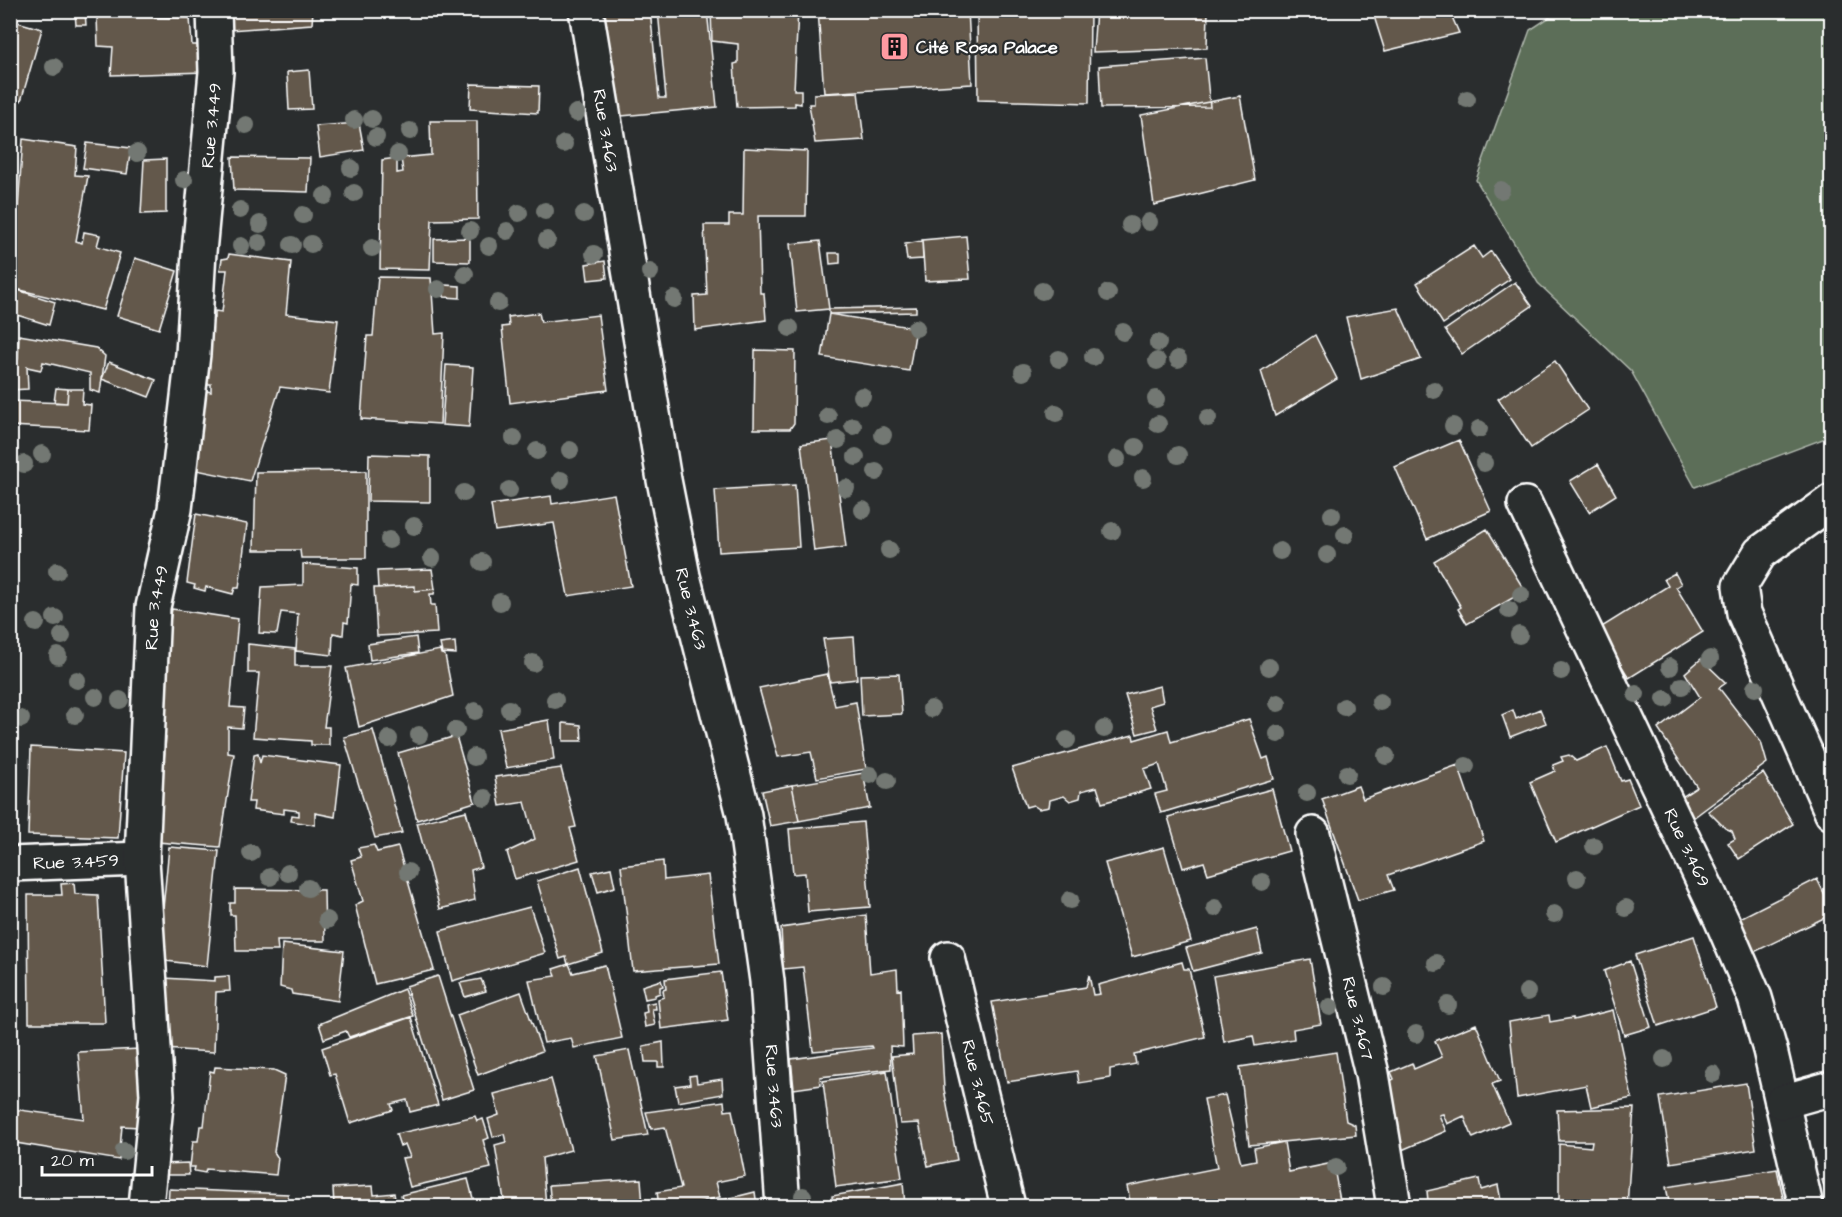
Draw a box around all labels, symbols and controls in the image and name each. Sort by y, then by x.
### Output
building icon: Cité Rosa Palace [879,31,911,63]
place label: Cité Rosa Palace [916,35,1058,60]
street label: Rue 3.449 [195,82,228,169]
street label: Rue 3.463 [586,87,625,174]
street label: Rue 3.449 [139,563,175,651]
street label: Rue 3.463 [669,566,713,652]
street label: Rue 3.469 [1658,804,1716,891]
street label: Rue 3.459 [33,848,119,876]
street label: Rue 3.467 [1336,974,1380,1063]
street label: Rue 3.465 [955,1037,1000,1128]
street label: Rue 3.463 [759,1044,789,1129]
scale bar [42,1139,152,1177]
text: 20 m [51,1148,94,1173]

